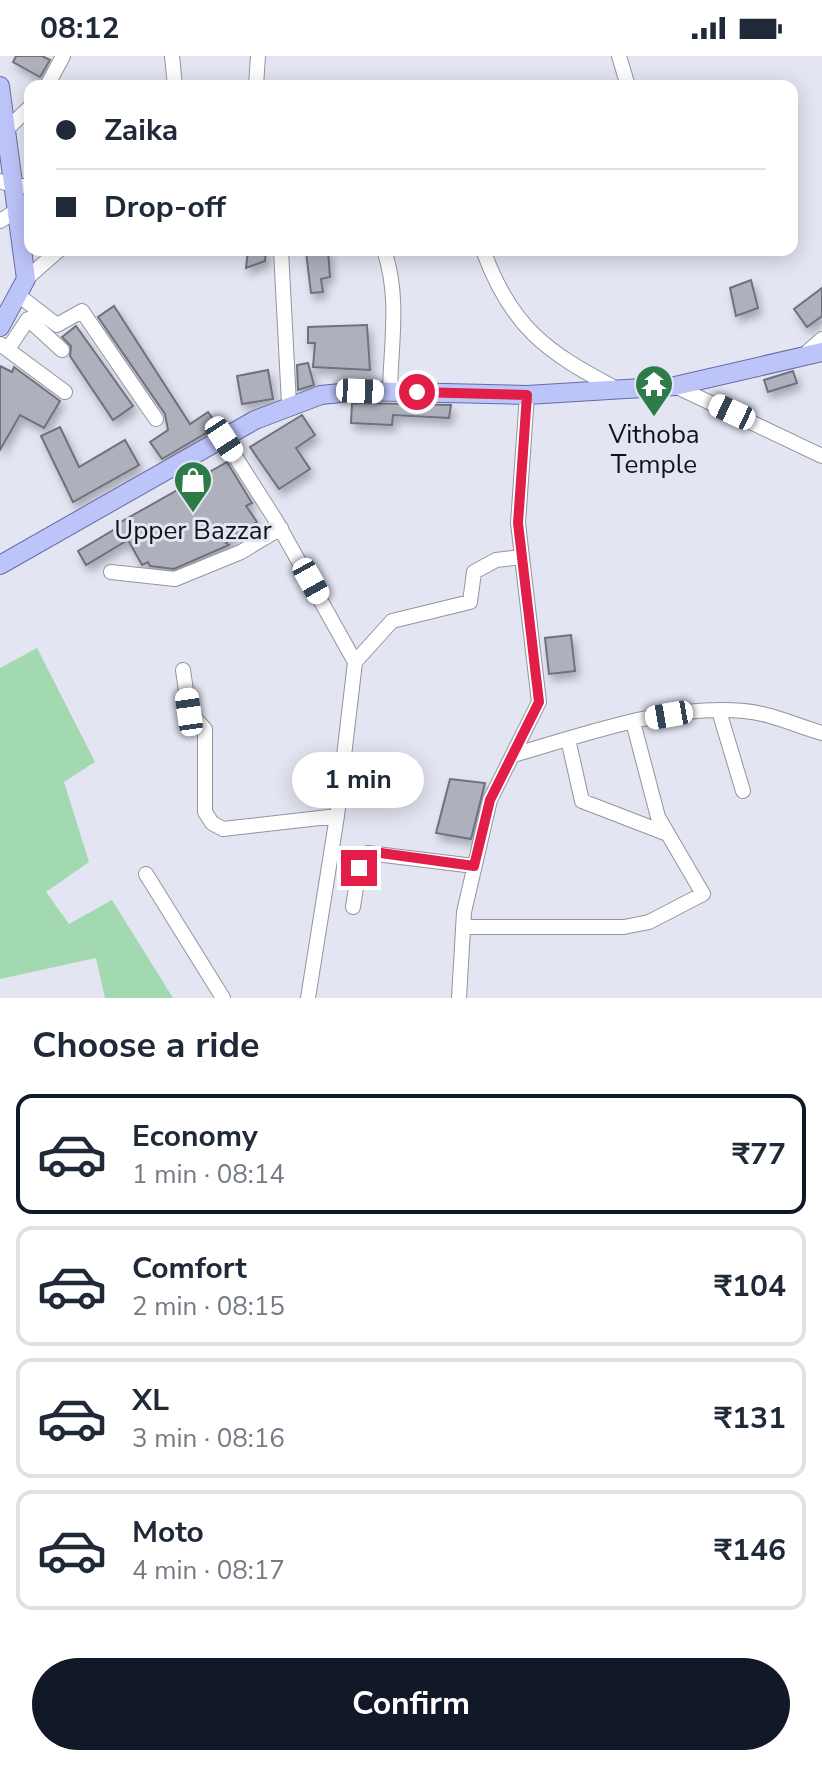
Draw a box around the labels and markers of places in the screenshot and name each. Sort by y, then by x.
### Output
temple icon: Vithoba Temple [633,363,675,418]
place label: Vithoba Temple [607,417,700,482]
shop icon: Upper Bazzar [172,459,214,514]
place label: Upper Bazzar [114,513,272,548]

